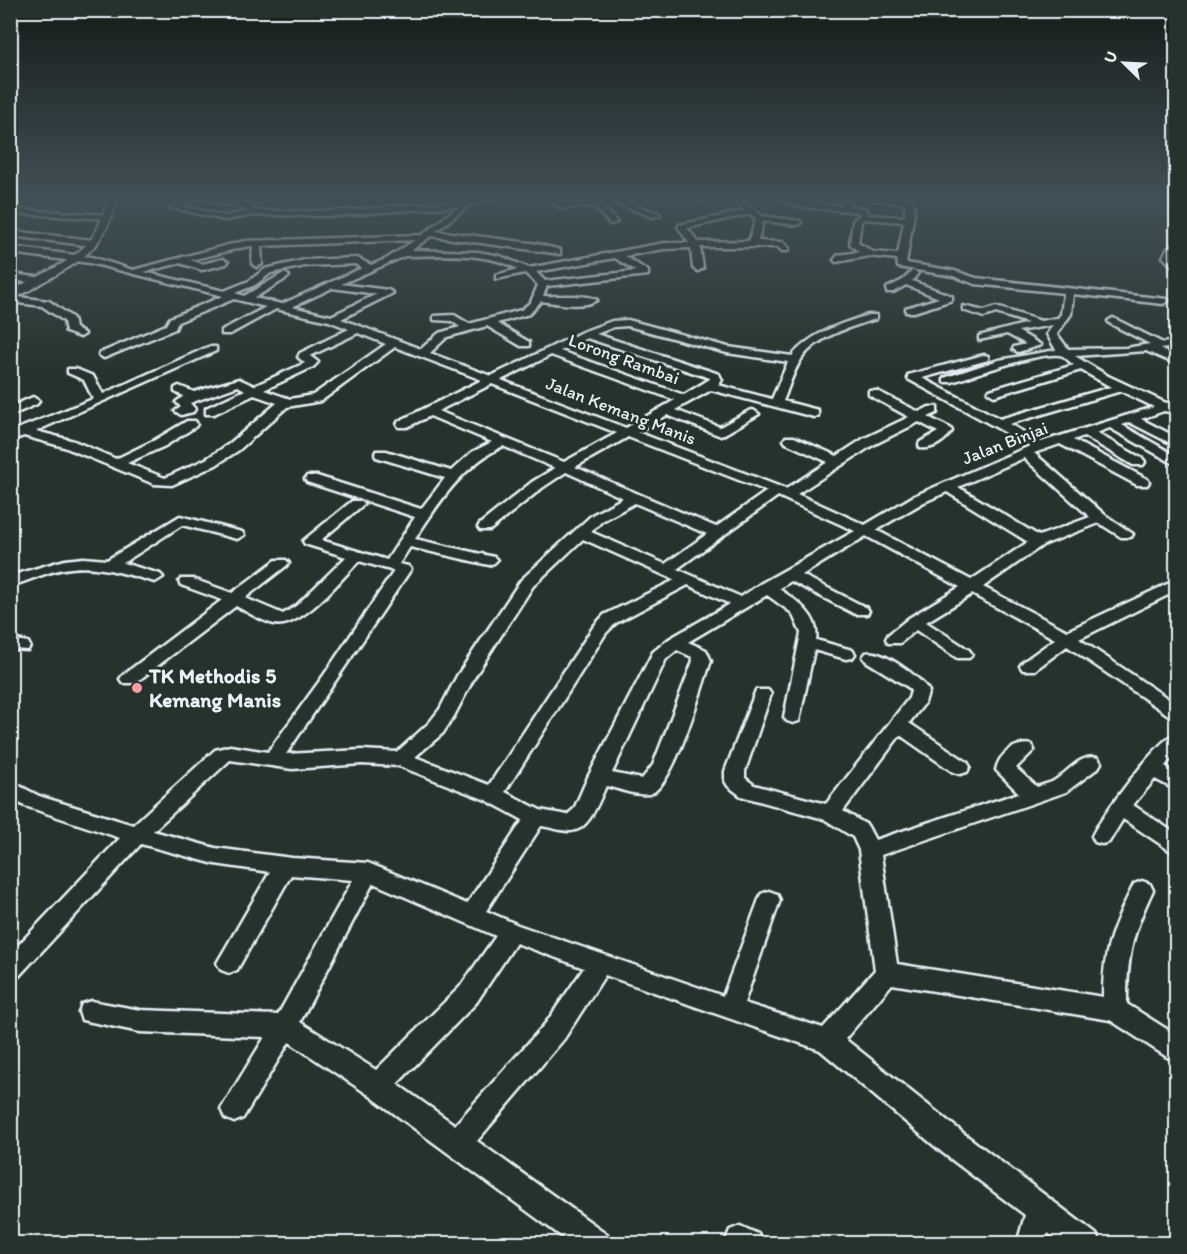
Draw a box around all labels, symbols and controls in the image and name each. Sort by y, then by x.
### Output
north arrow [1094,33,1154,93]
text: U [1100,48,1122,66]
street label: Lorong Rambai [566,329,682,389]
street label: Jalan Kemang Manis [543,372,699,450]
street label: Jalan Binjai [959,417,1051,469]
place label: TK Methodis 5 Kemang Manis [148,663,281,713]
marker: TK Methodis 5 Kemang Manis [130,681,144,695]

